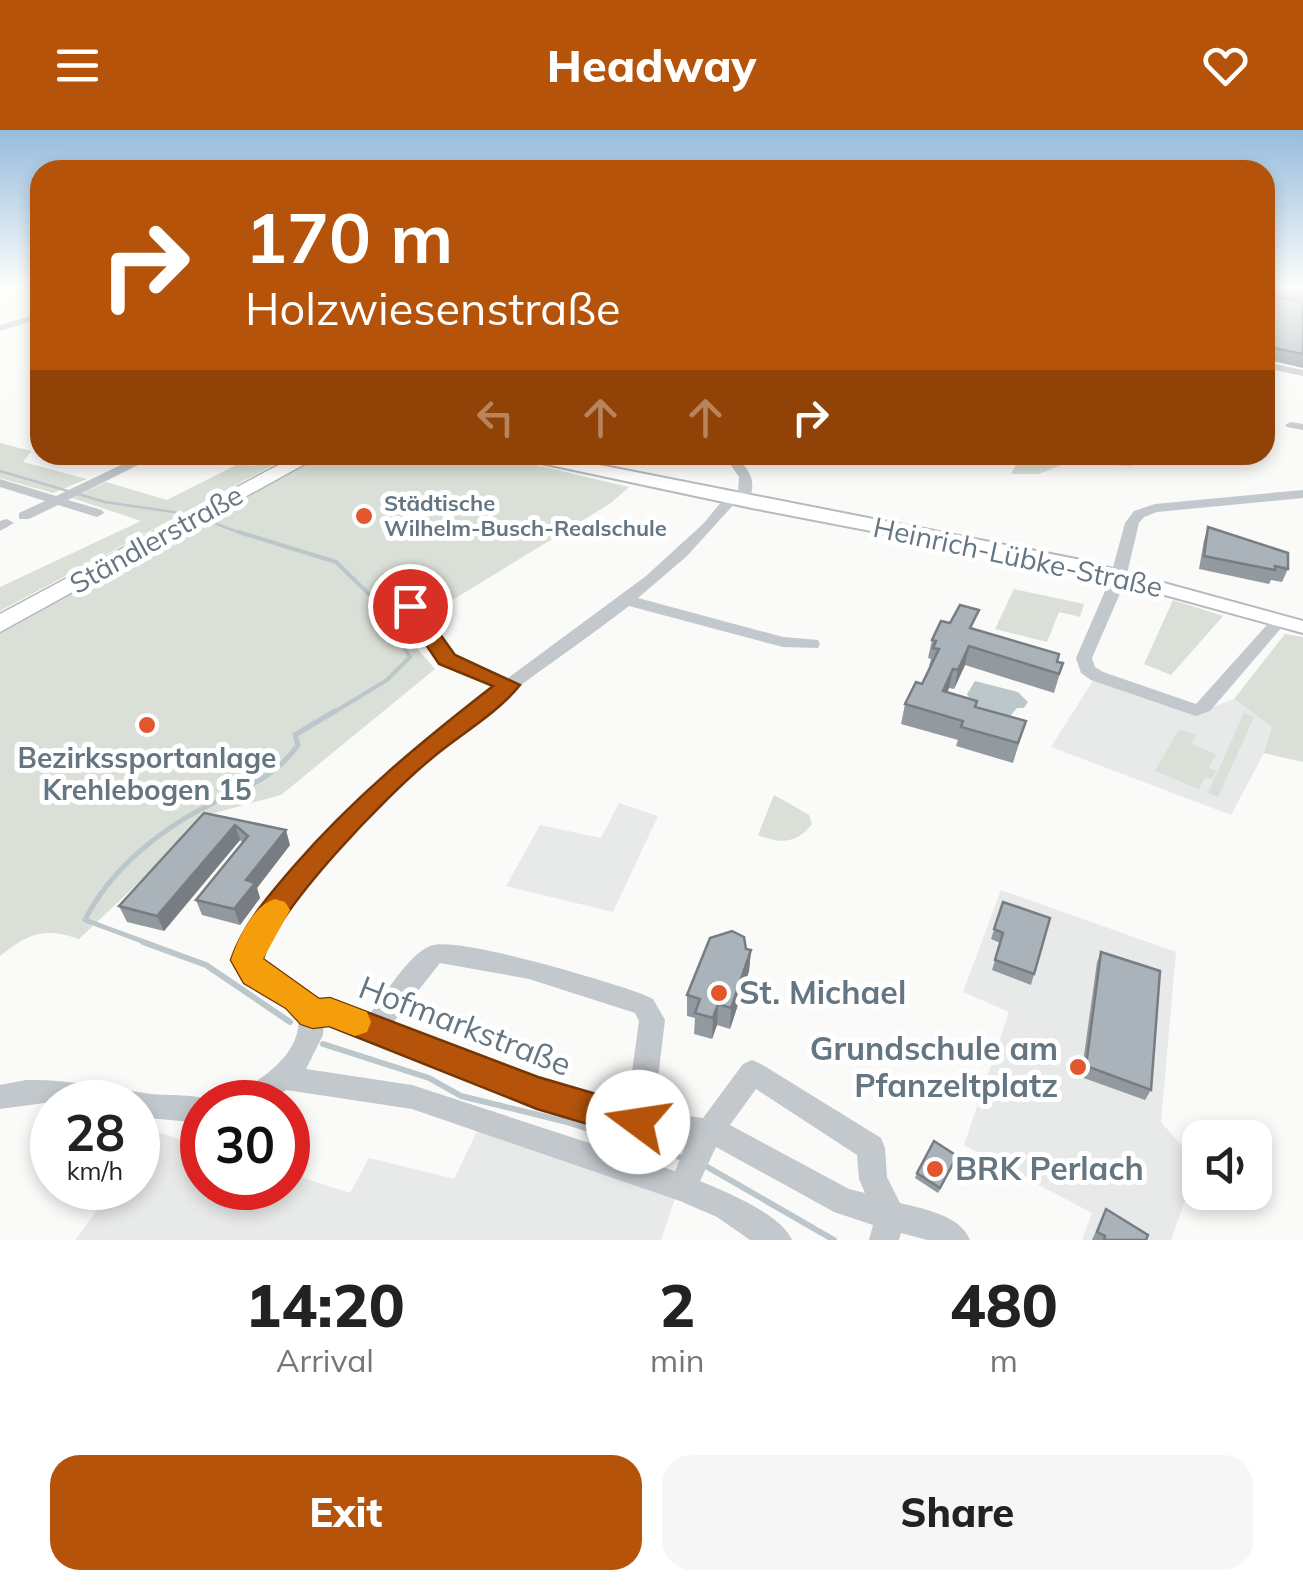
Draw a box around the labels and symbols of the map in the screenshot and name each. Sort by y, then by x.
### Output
street label: Ständlerstraße [63,477,248,601]
place label: Städtische Wilhelm-Busch-Realschule [384,489,667,542]
marker: Städtische Wilhelm-Busch-Realschule [353,505,375,527]
street label: Heinrich-Lübke-Straße [870,509,1166,604]
pin [368,564,453,649]
marker: Bezirkssportanlage Krehlebogen 15 [136,714,158,736]
place label: Bezirkssportanlage Krehlebogen 15 [18,740,276,807]
street label: Hofmarkstraße [354,966,577,1084]
place label: St. Michael [739,972,906,1012]
marker: St. Michael [708,982,730,1004]
place label: Grundschule am Pfanzeltplatz [810,1028,1058,1105]
marker: Grundschule am Pfanzeltplatz [1067,1056,1089,1078]
position arrow [586,1070,690,1174]
speed limit sign: 30 [180,1080,310,1210]
place label: BRK Perlach [955,1148,1144,1188]
marker: BRK Perlach [924,1158,946,1180]

